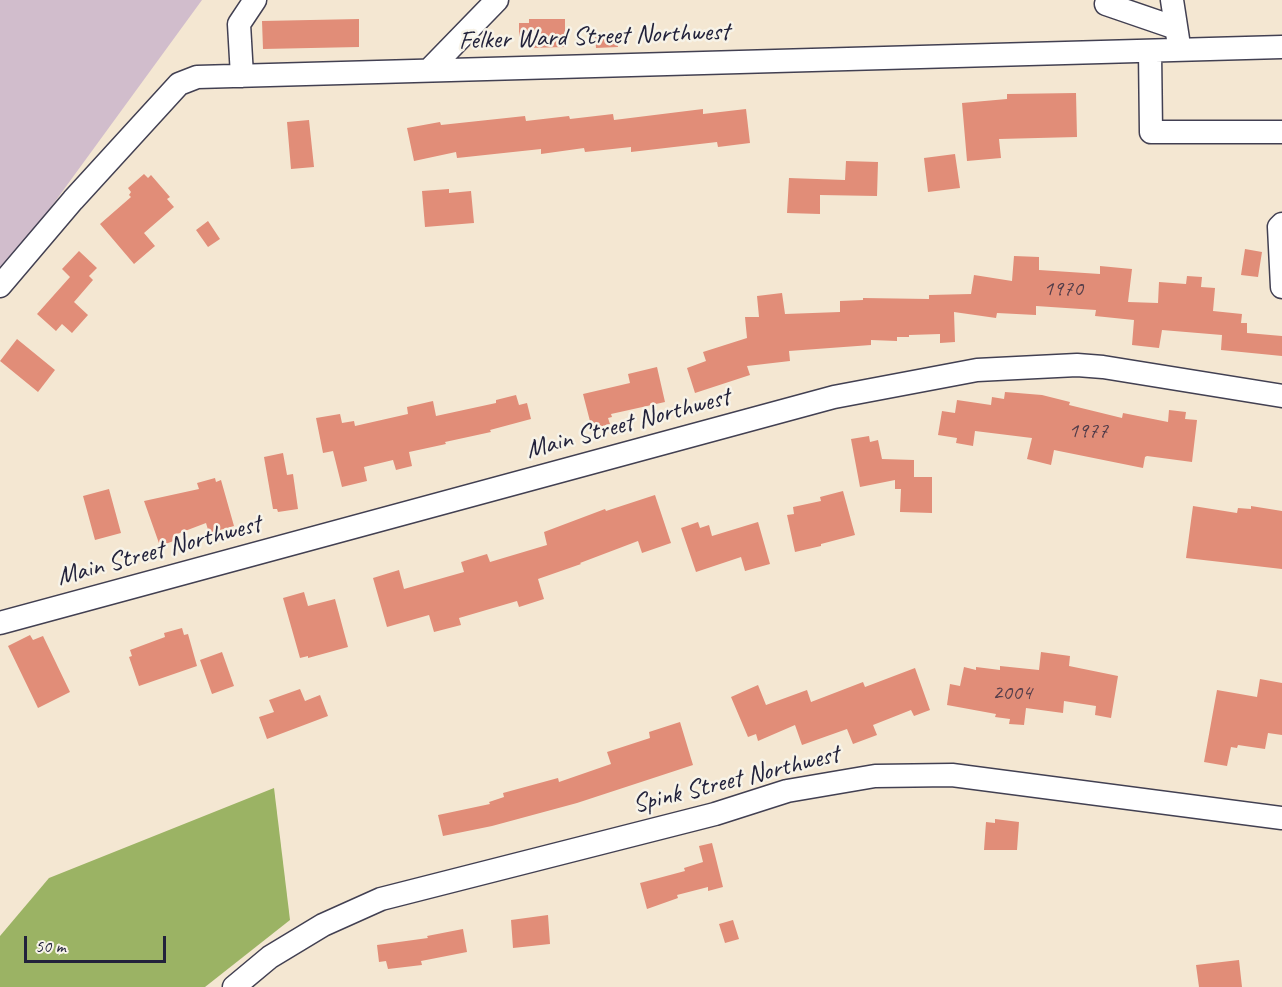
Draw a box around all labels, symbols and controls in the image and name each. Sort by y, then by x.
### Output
street label: Felker Ward Street Northwest [458,17,730,57]
house number: 1970 [1043,276,1083,302]
street label: Main Street Northwest [523,382,733,466]
house number: 1977 [1068,418,1108,444]
street label: Main Street Northwest [54,509,264,593]
house number: 2004 [992,680,1032,706]
street label: Spink Street Northwest [630,739,842,821]
scale bar [27,924,170,962]
text: 50 m [35,935,66,957]

